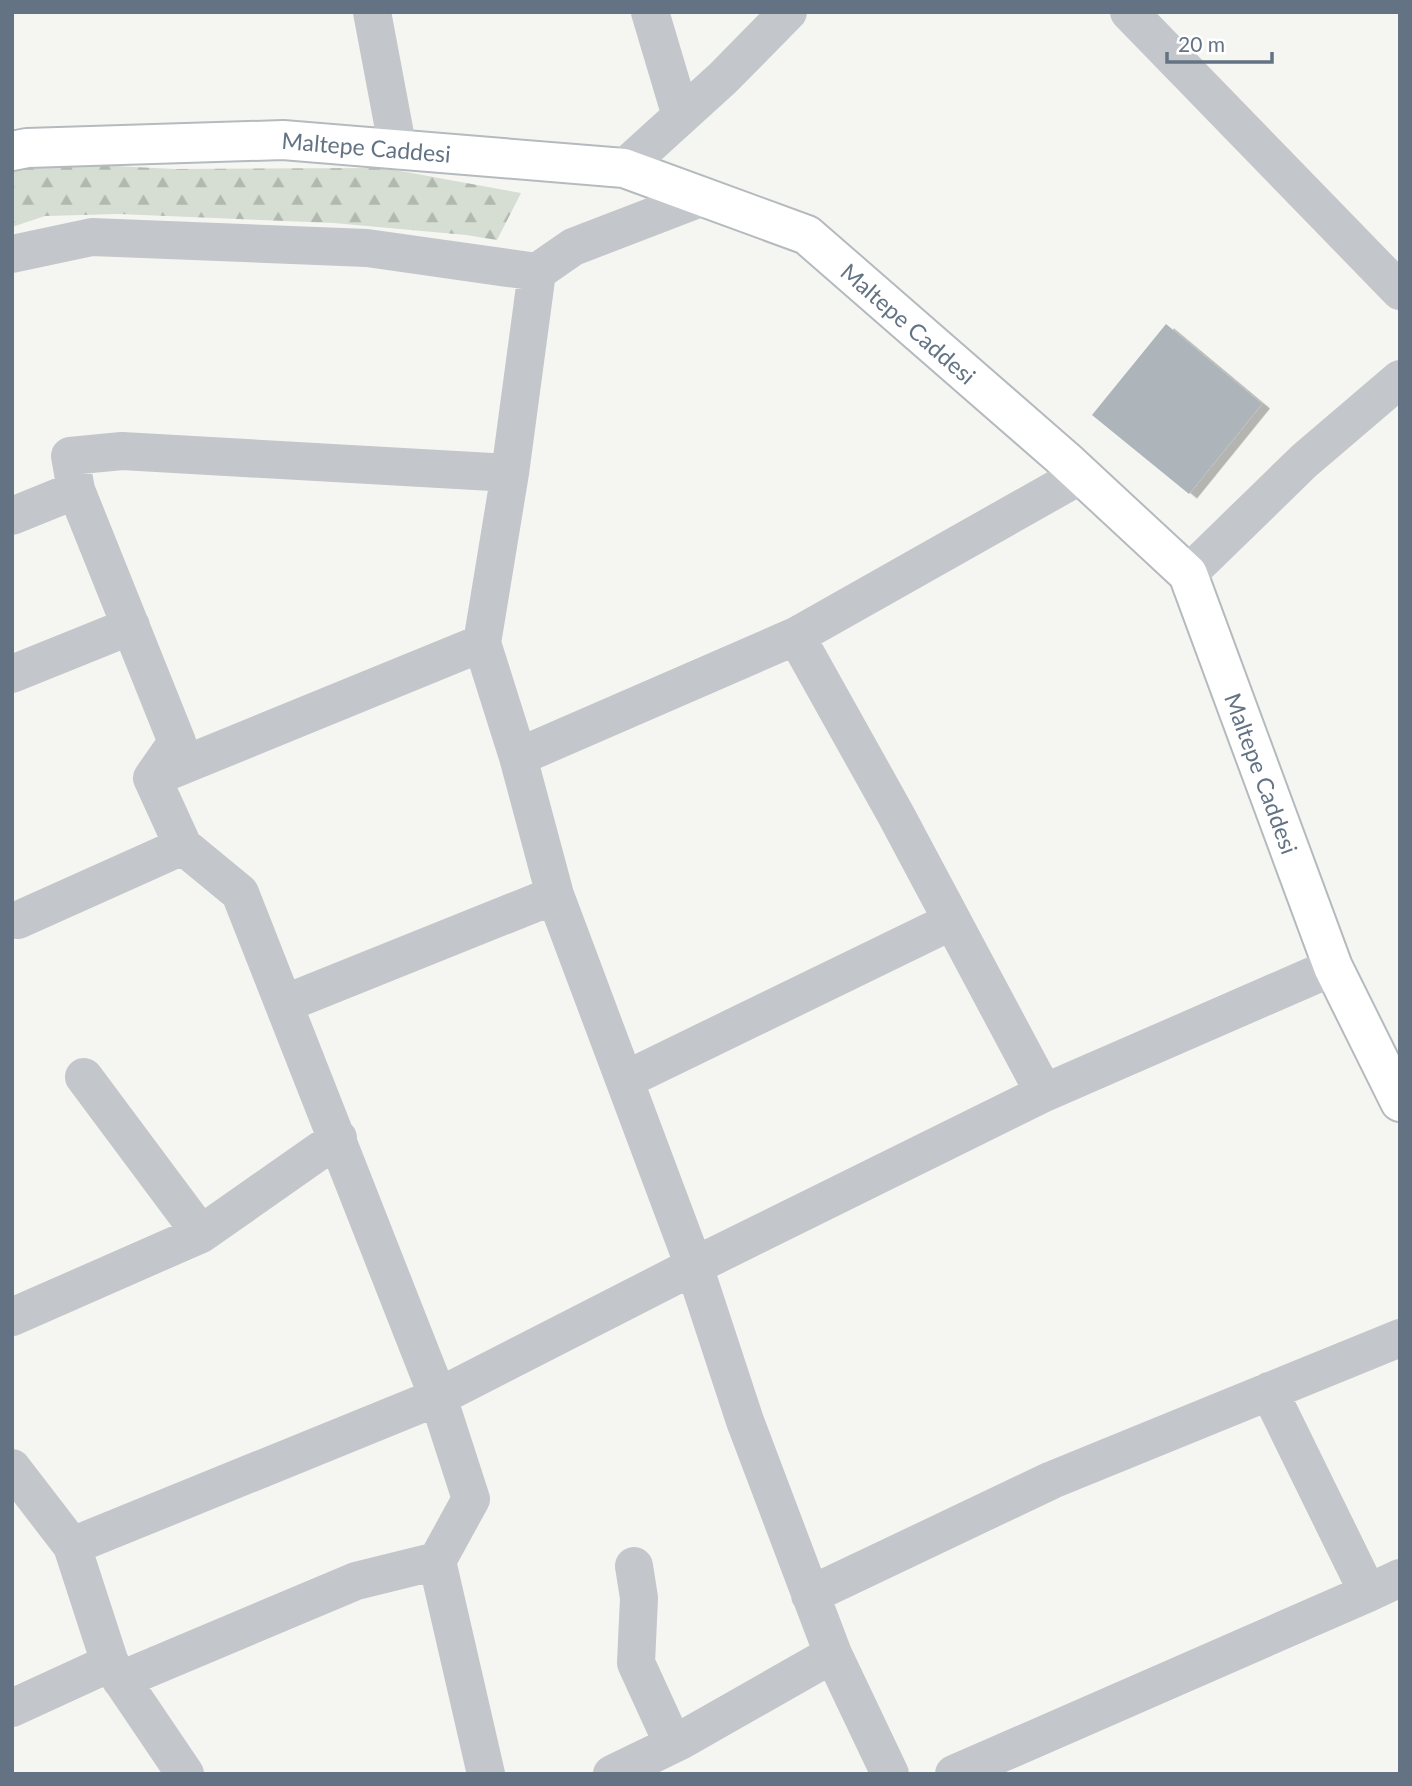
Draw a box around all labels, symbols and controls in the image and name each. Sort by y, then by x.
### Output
scale bar [1167,21,1272,65]
text: 20 m [1178,31,1225,56]
street label: Maltepe Caddesi [281,126,452,168]
street label: Maltepe Caddesi [835,257,982,390]
street label: Maltepe Caddesi [1219,689,1304,858]

